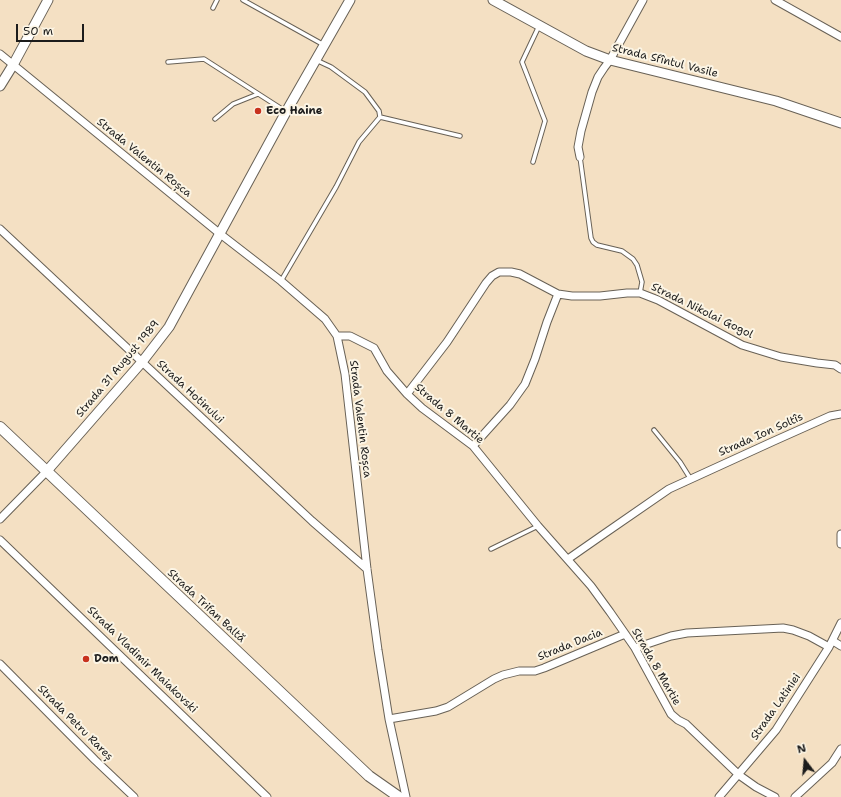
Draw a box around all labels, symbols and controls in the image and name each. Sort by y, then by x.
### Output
scale bar [18,16,86,42]
text: 50 m [23,23,53,39]
street label: Strada Sfîntul Vasile [611,41,719,81]
place label: Eco Haine [266,104,322,118]
marker: Eco Haine [253,106,263,116]
street label: Strada Valentin Roșca [94,116,194,200]
street label: Strada Nikolai Gogol [649,281,755,341]
street label: Strada 31 August 1989 [74,318,162,420]
street label: Strada Hotinului [154,357,226,427]
street label: Strada Valentin Roșca [346,360,374,478]
street label: Strada 8 Martie [412,381,486,447]
street label: Strada Ion Soltîs [717,410,805,460]
street label: Strada Trifan Baltă [164,567,248,645]
street label: Strada Vladimir Maiakovski [84,604,200,716]
street label: Strada Dacia [536,626,604,664]
street label: Strada 8 Martie [629,626,683,708]
place label: Dom [94,652,119,666]
marker: Dom [81,654,91,664]
street label: Strada Latiniei [748,671,804,743]
street label: Strada Petru Rareș [35,683,115,763]
north arrow [785,741,825,781]
text: N [795,741,808,757]

